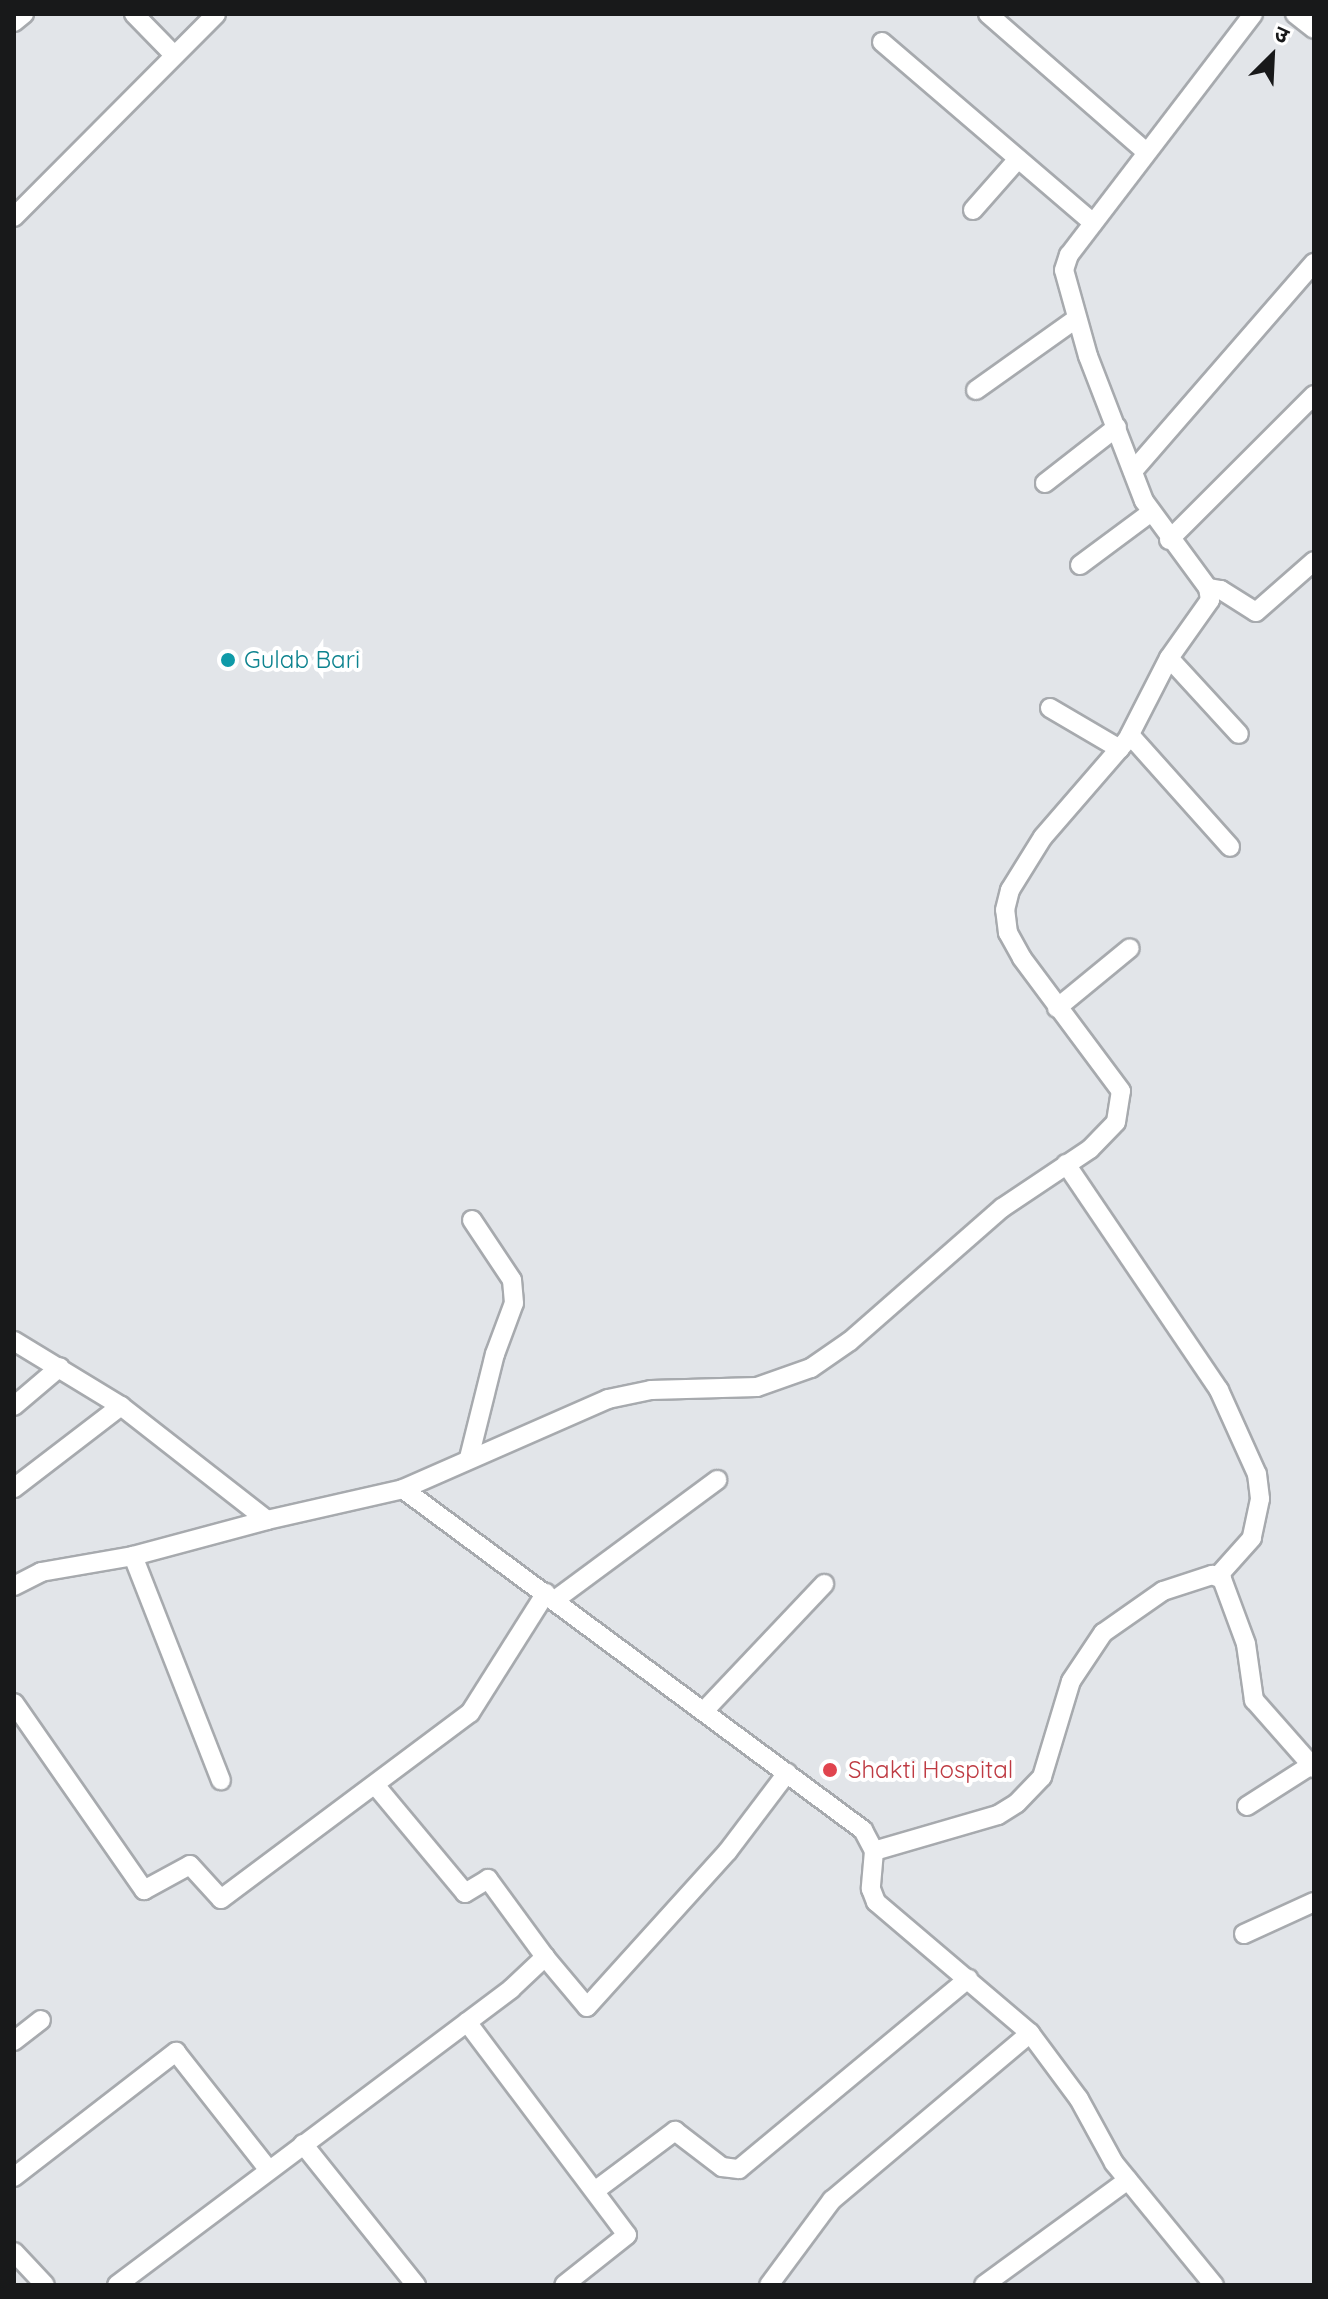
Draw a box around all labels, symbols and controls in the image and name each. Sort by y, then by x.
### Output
north arrow [1232,16,1312,96]
text: उ [1270,19,1293,49]
place label: Gulab Bari [244,646,360,674]
marker: Gulab Bari [219,651,237,669]
place label: Shakti Hospital [848,1756,1013,1784]
marker: Shakti Hospital [819,1759,841,1781]

